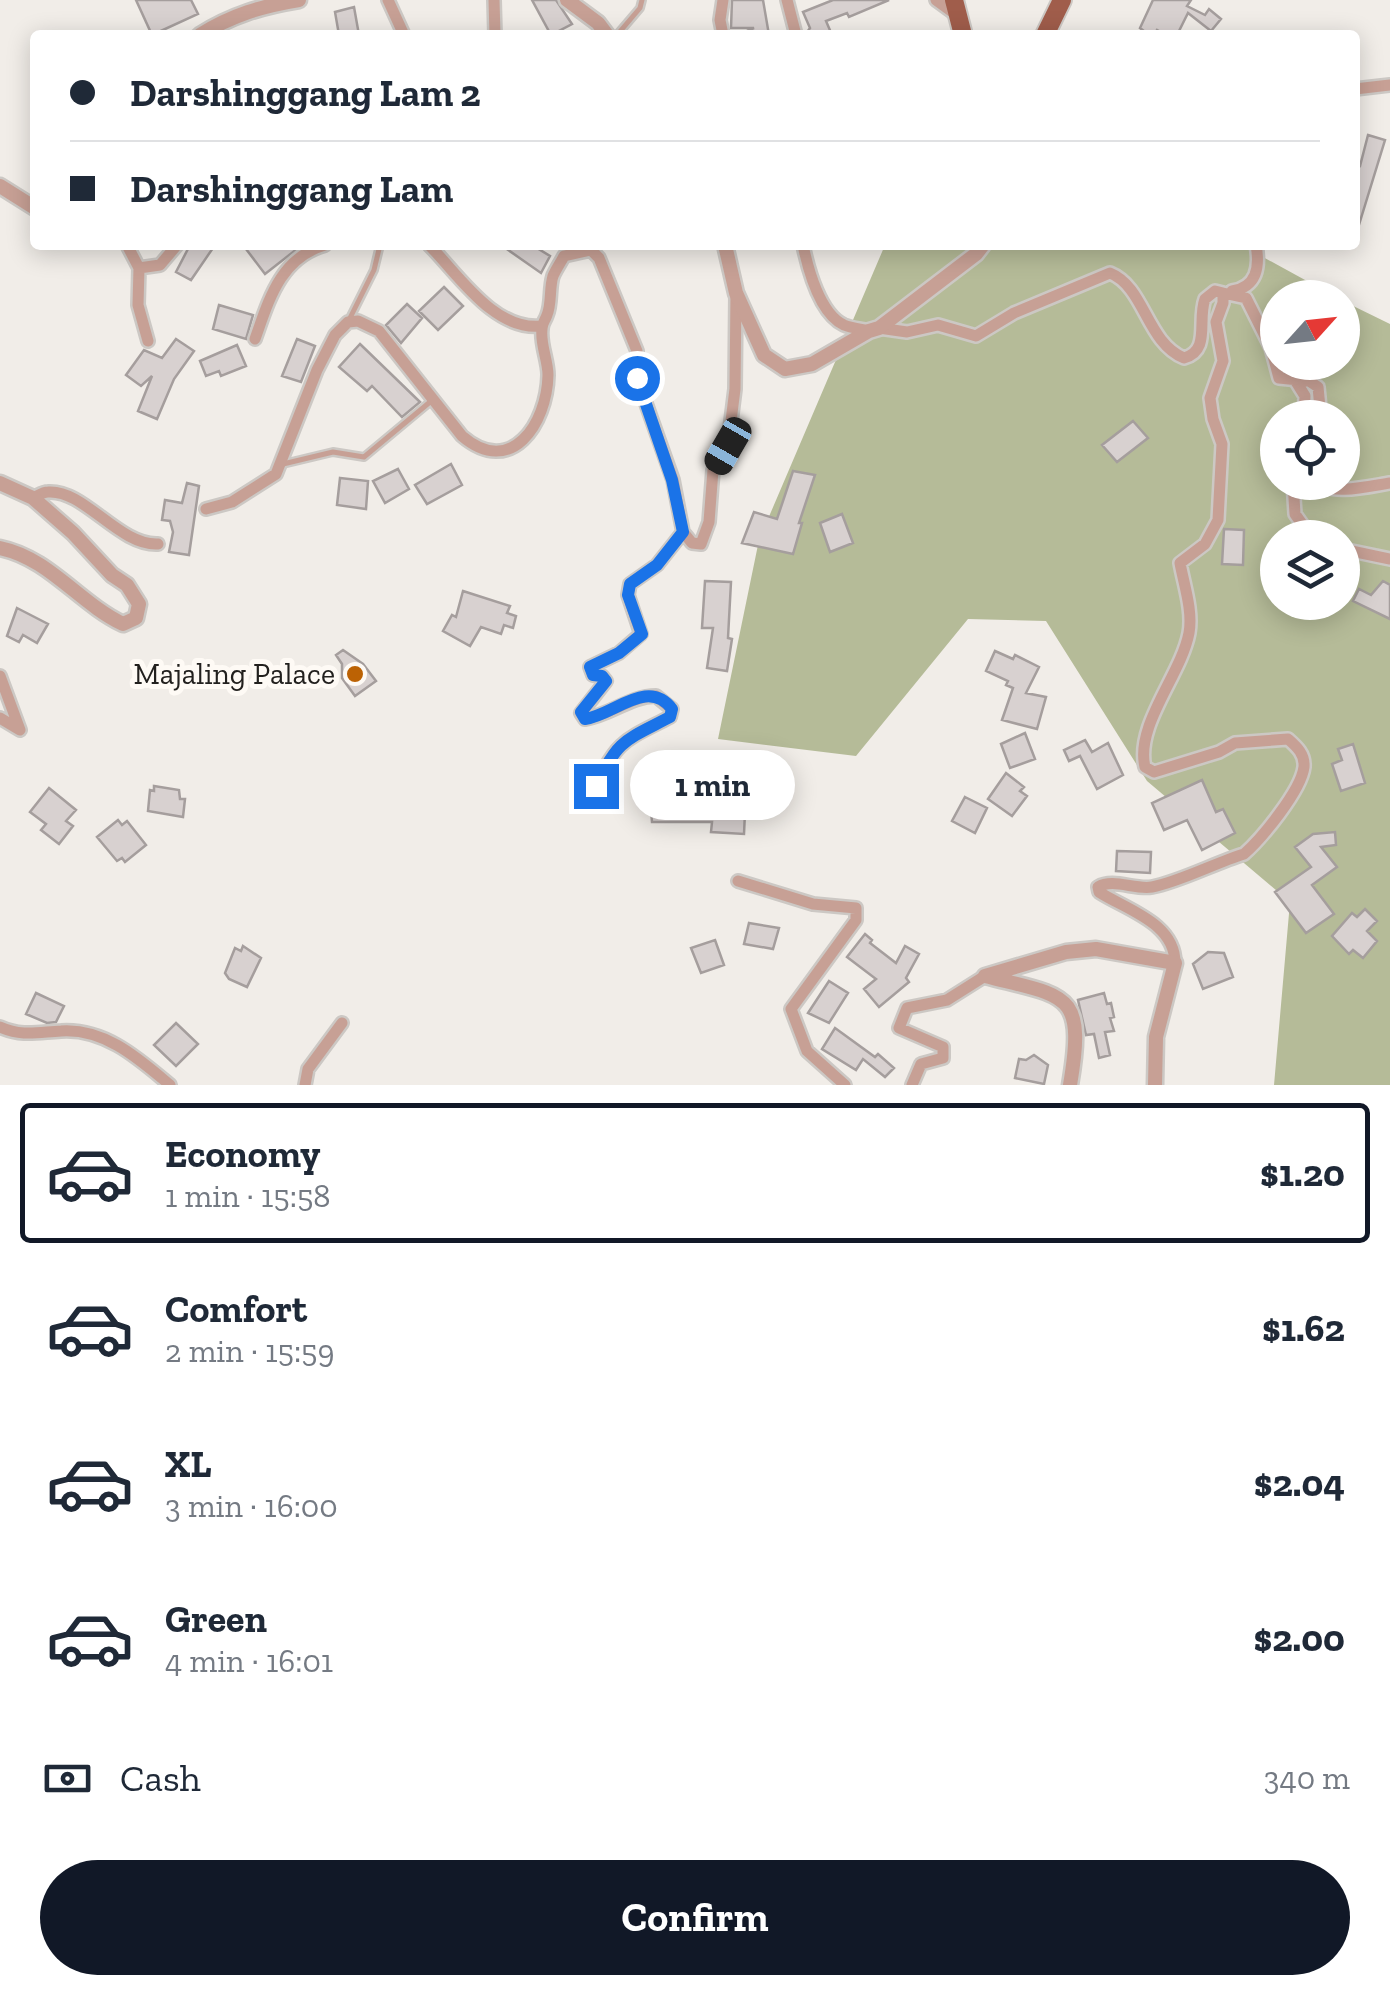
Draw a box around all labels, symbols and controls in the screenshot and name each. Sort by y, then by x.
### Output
text: Darshinggang Lam 2 [130,70,481,116]
text: Darshinggang Lam [130,166,453,212]
north arrow [1260,280,1360,380]
map controls [1260,280,1360,620]
route start [615,356,660,401]
button: locate [1260,400,1360,500]
car [700,413,756,479]
button: layers [1260,520,1360,620]
place label: Majaling Palace [134,656,335,692]
marker: Majaling Palace [344,663,366,685]
callout: 1 min [631,751,796,821]
route end [574,764,619,809]
text: 1 min [675,766,750,804]
icon: car [45,1128,135,1218]
text: Economy [165,1131,320,1177]
text: $1.20 [1260,1150,1345,1196]
text: 1 min · 15:58 [165,1177,331,1215]
icon: car [45,1283,135,1373]
text: Comfort [165,1286,307,1332]
text: $1.62 [1262,1305,1345,1351]
text: 2 min · 15:59 [165,1332,334,1370]
icon: car [45,1438,135,1528]
text: XL [165,1441,212,1487]
text: $2.04 [1254,1460,1345,1506]
text: 3 min · 16:00 [165,1487,338,1525]
icon: car [45,1593,135,1683]
text: Green [165,1596,267,1642]
text: $2.00 [1253,1615,1345,1661]
text: 4 min · 16:01 [165,1642,333,1680]
icon: cash [40,1751,95,1806]
text: Cash [120,1755,201,1801]
text: 340 m [1264,1759,1350,1797]
button: Confirm [40,1860,1350,1975]

